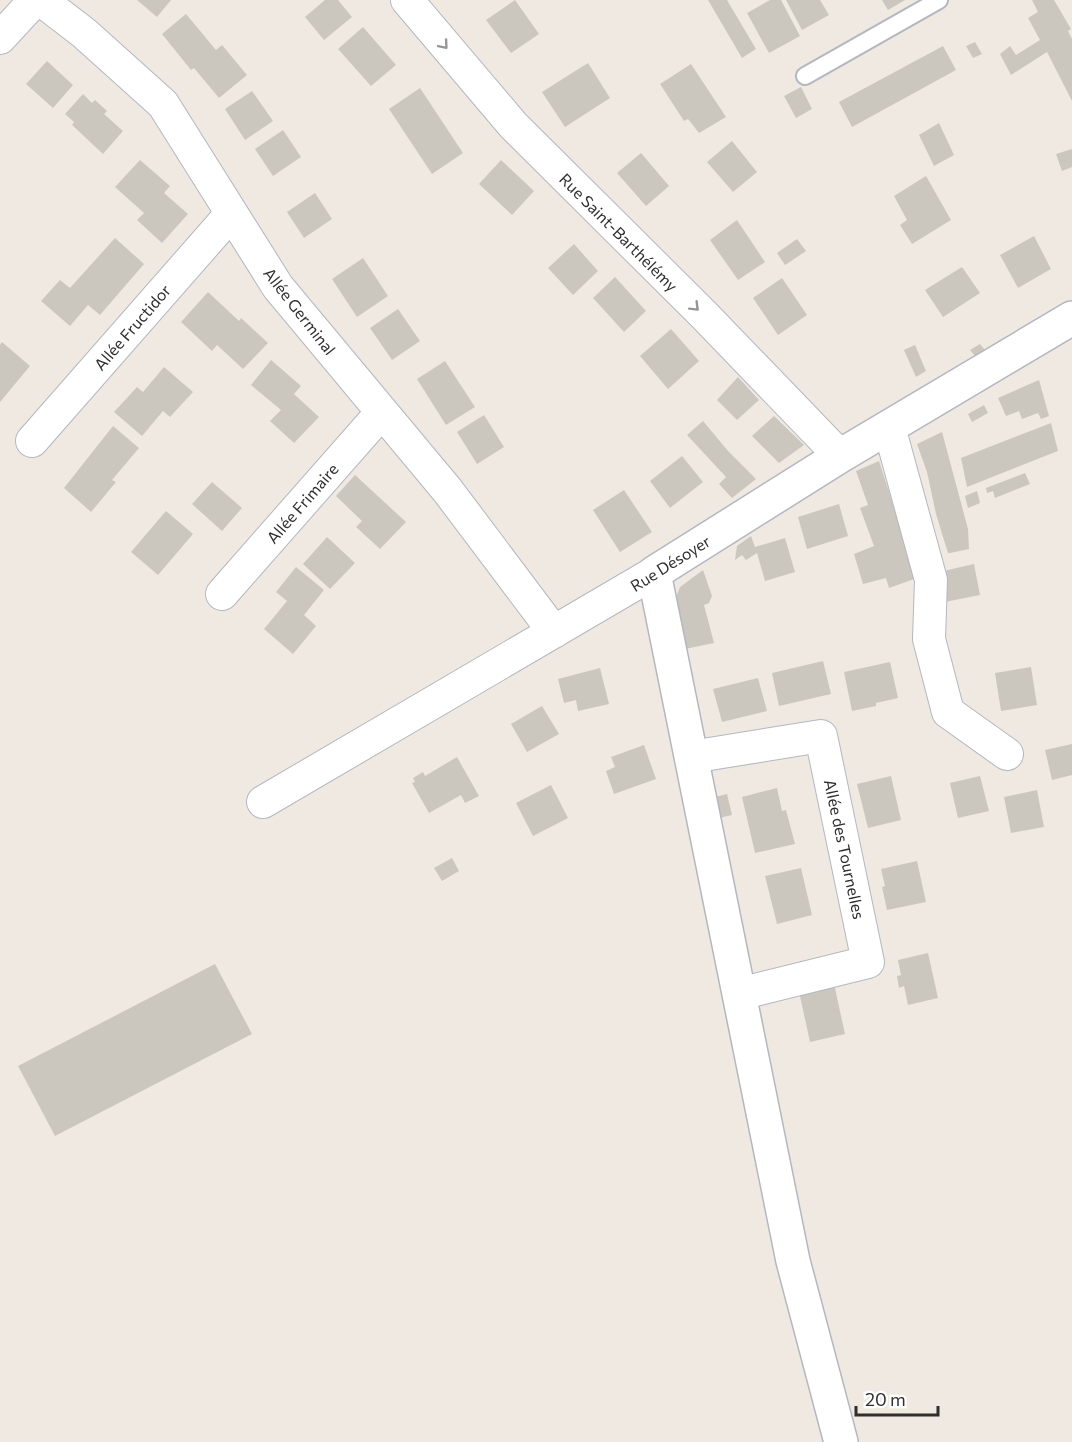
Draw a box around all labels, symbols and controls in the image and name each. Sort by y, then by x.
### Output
one-way arrow [437,38,448,49]
street label: Rue Saint-Barthélémy [556,169,682,295]
street label: Allée Germinal [260,264,340,358]
street label: Allée Fructidor [90,280,175,374]
one-way arrow [688,299,699,310]
street label: Allée Frimaire [262,459,342,547]
street label: Rue Désoyer [627,531,714,595]
street label: Allée des Tournelles [821,777,869,921]
scale bar [856,1379,938,1417]
text: 20 m [865,1388,906,1410]

